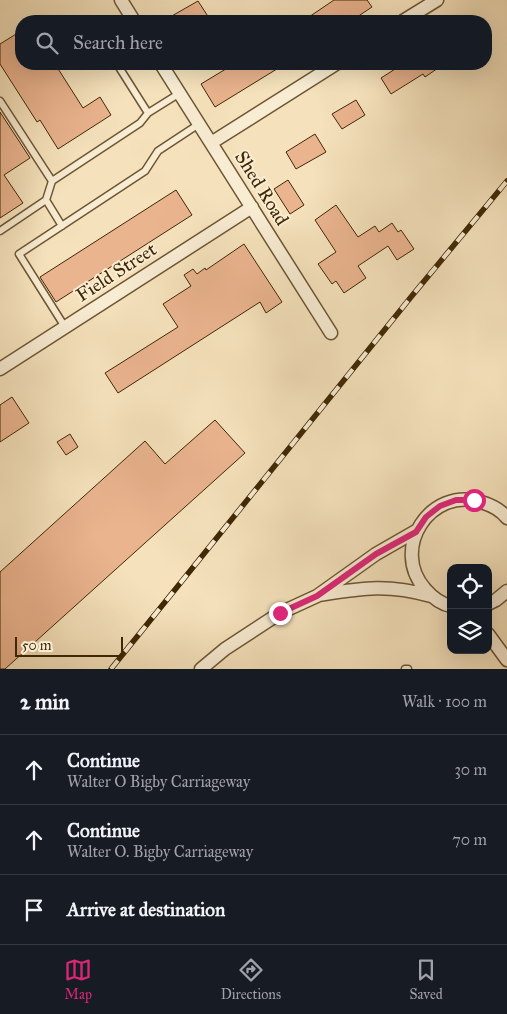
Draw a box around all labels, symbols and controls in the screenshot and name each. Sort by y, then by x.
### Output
search box [15,15,492,70]
icon: search [33,29,61,57]
text: Search here [73,31,163,54]
street label: Shed Road [230,147,294,230]
street label: Field Street [71,237,161,307]
route start [463,489,486,512]
map controls [447,564,492,654]
button: locate [447,564,492,609]
route end [269,602,292,625]
button: layers [447,609,492,654]
scale bar [15,634,122,657]
text: 50 m [22,637,51,654]
text: 2 min [20,689,70,715]
text: Walk · 100 m [402,692,487,711]
text: Continue [67,749,140,772]
icon: ahead [20,756,48,784]
text: 30 m [454,760,487,779]
text: Walter O Bigby Carriageway [67,772,250,791]
text: Continue [67,819,140,842]
icon: ahead [20,826,48,854]
text: 70 m [452,830,487,849]
text: Walter O. Bigby Carriageway [67,842,253,861]
icon: arrive [20,896,48,924]
text: Arrive at destination [67,898,225,921]
tab: Map [64,956,92,1003]
tab: Directions [221,956,281,1003]
tab: Saved [410,956,443,1003]

